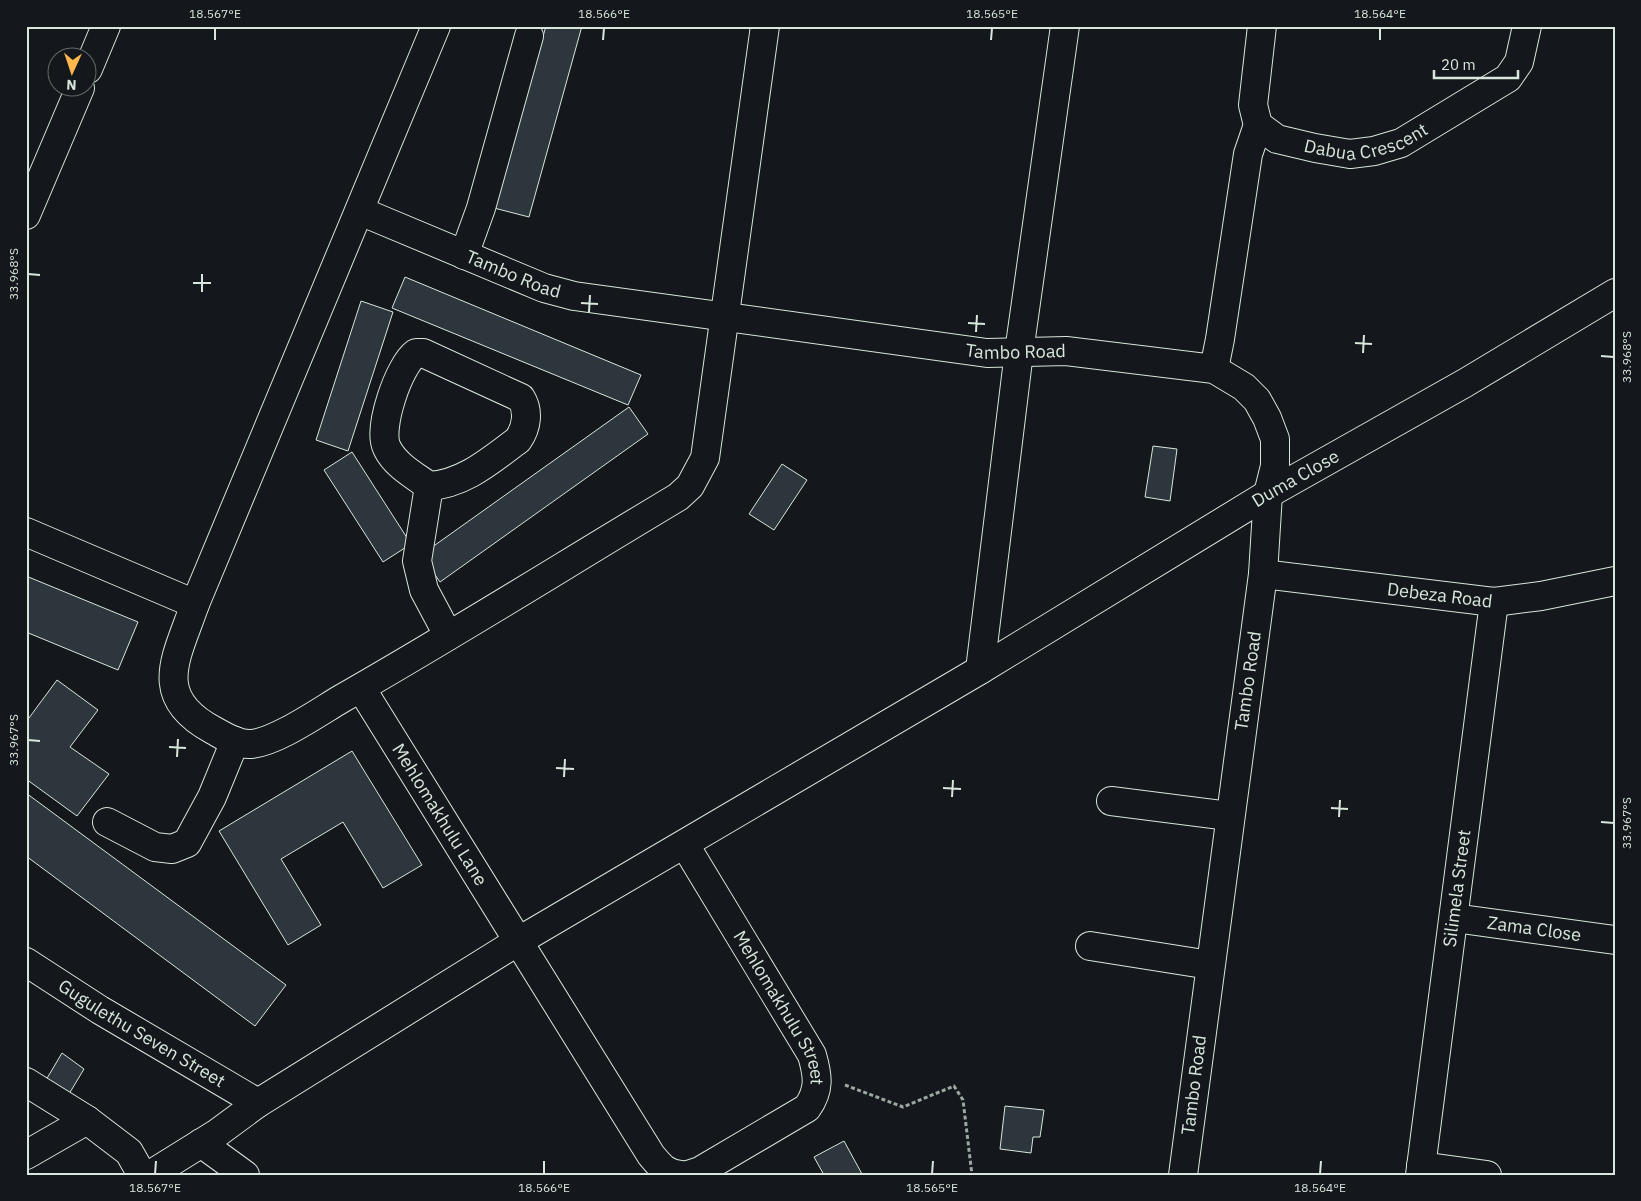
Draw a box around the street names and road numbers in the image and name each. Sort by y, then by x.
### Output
street label: Dabua Crescent [1302,117,1432,165]
street label: Tambo Road [462,245,563,303]
street label: Tambo Road [964,338,1066,364]
street label: Duma Close [1247,444,1343,512]
street label: Debeza Road [1386,577,1494,613]
street label: Tambo Road [1229,630,1266,732]
street label: Mehlomakhulu Lane [387,739,493,890]
street label: Silimela Street [1438,828,1475,948]
street label: Zama Close [1486,911,1583,946]
street label: Mehlomakhulu Street [728,926,829,1085]
street label: Gugulethu Seven Street [54,974,230,1092]
street label: Tambo Road [1176,1034,1211,1136]

